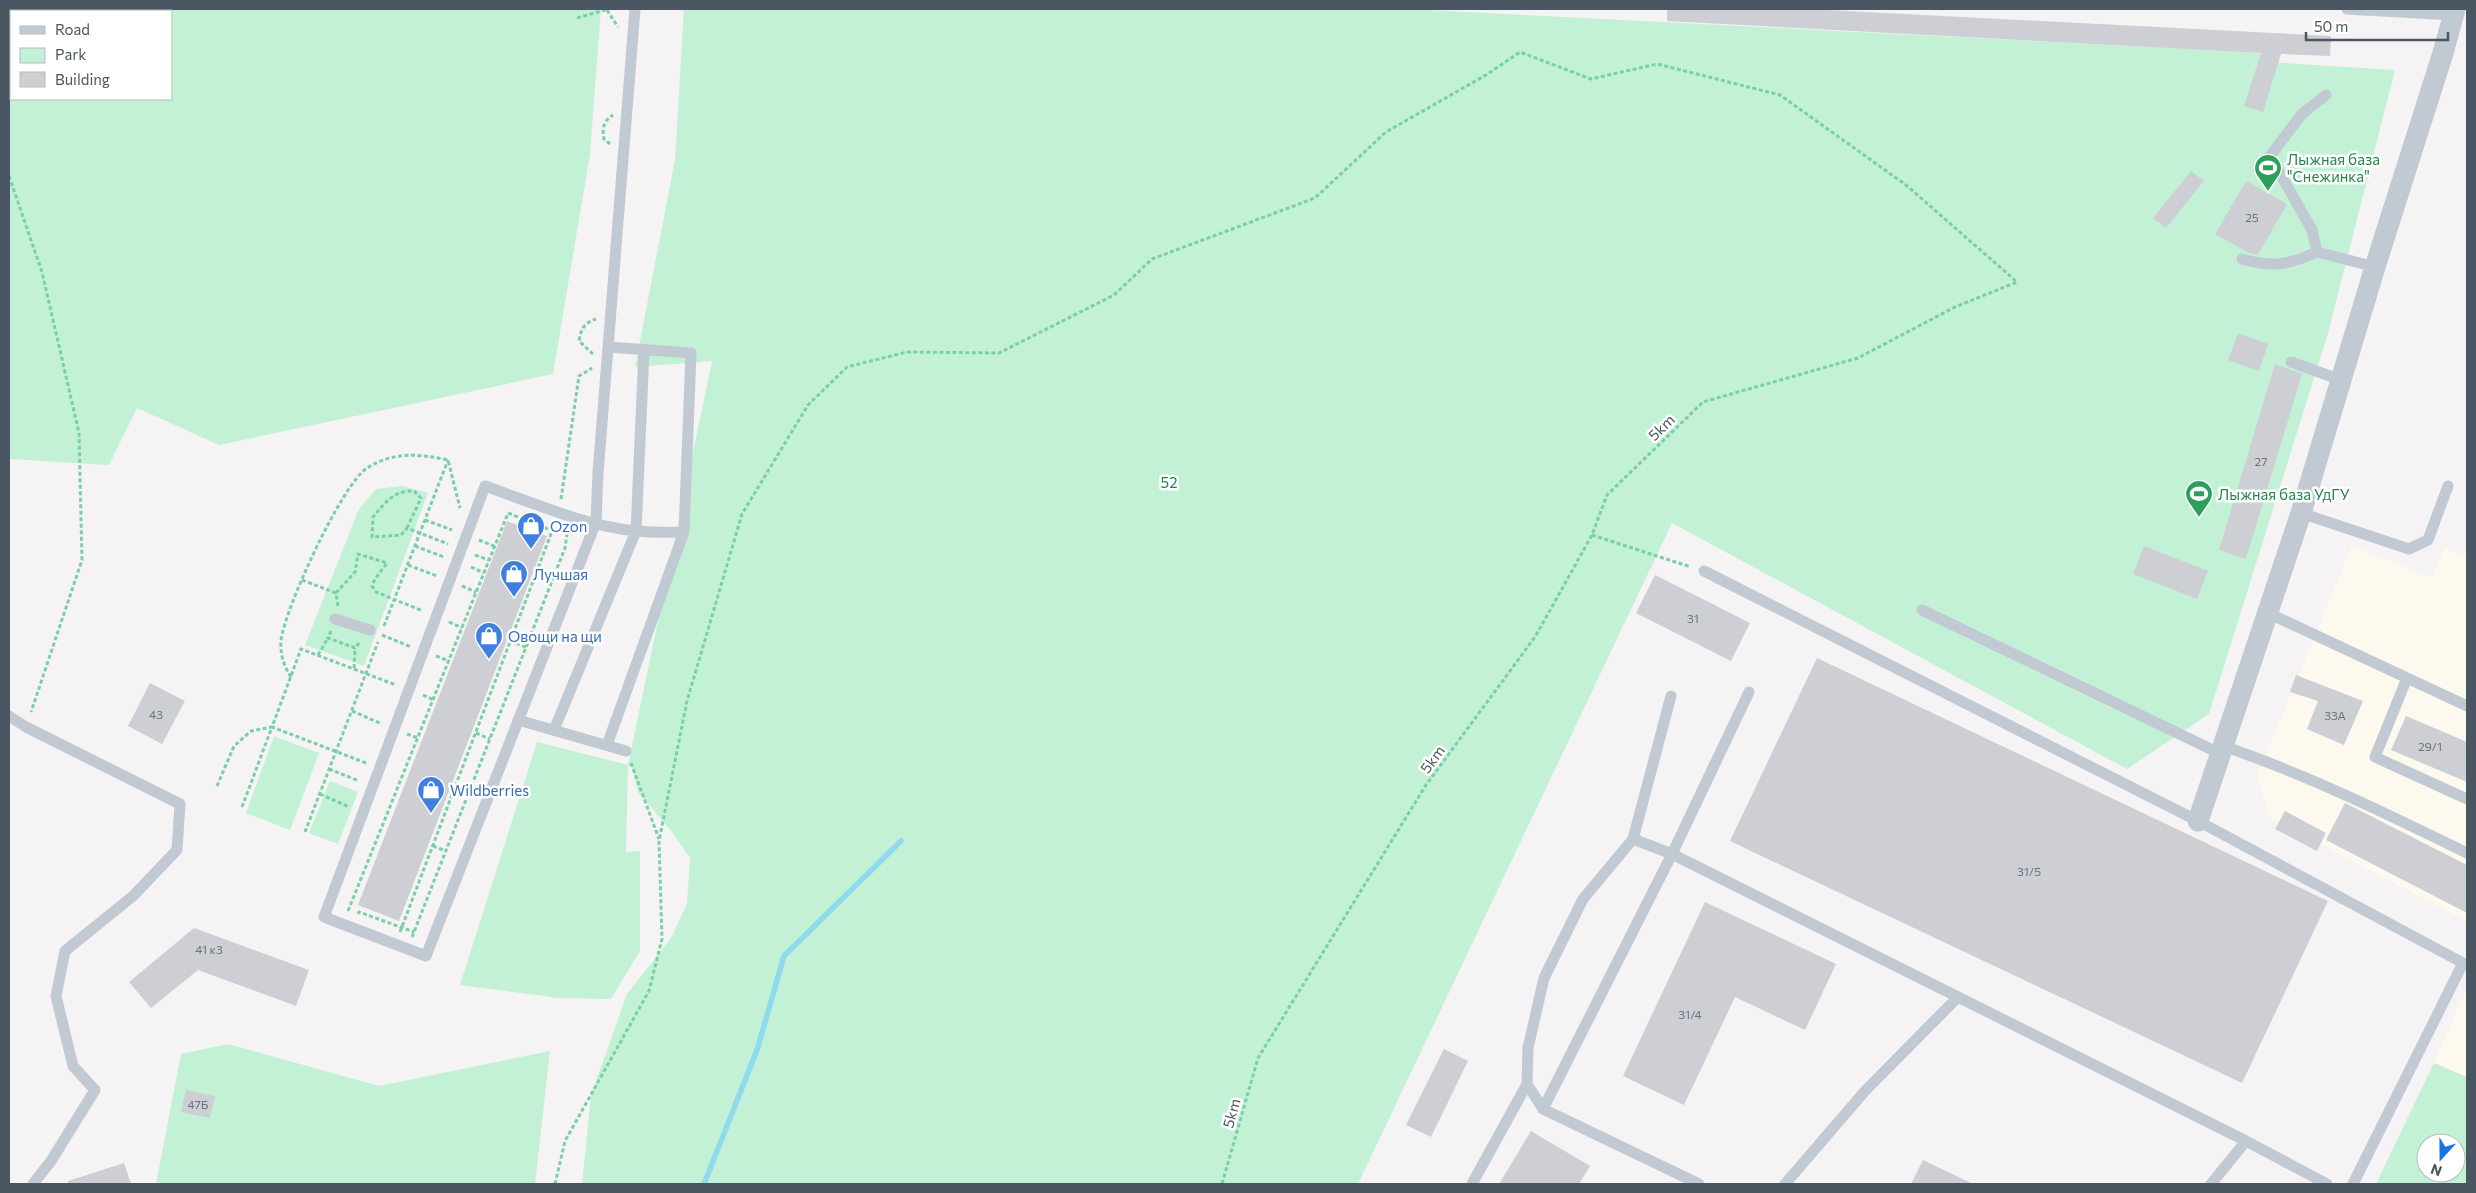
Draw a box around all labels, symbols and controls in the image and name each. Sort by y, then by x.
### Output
legend [10,10,172,100]
scale bar [2306,10,2448,42]
text: 50 m [2314,17,2348,35]
text: Road [55,20,90,38]
text: Park [55,45,86,63]
text: Building [55,70,110,88]
place label: Лыжная база "Снежинка" [2287,150,2380,185]
sports icon: Лыжная база "Снежинка" [2253,153,2283,192]
house number: 25 [2245,210,2259,224]
street label: 5km [1644,410,1678,444]
house number: 27 [2255,454,2267,468]
park label: 52 [1161,473,1177,491]
sports icon: Лыжная база УдГУ [2184,479,2214,518]
place label: Лыжная база УдГУ [2218,485,2350,503]
shop icon: Ozon [516,511,546,550]
place label: Ozon [550,517,587,535]
shop icon: Лучшая [499,559,529,598]
place label: Лучшая [533,565,588,583]
house number: 31 [1687,611,1699,625]
shop icon: Овощи на щи [474,621,504,660]
place label: Овощи на щи [508,627,602,645]
house number: 43 [149,707,163,721]
house number: 33А [2324,708,2346,722]
house number: 29/1 [2418,739,2442,753]
street label: 5km [1416,742,1448,776]
shop icon: Wildberries [416,775,446,814]
place label: Wildberries [450,781,529,799]
house number: 31/5 [2017,864,2041,878]
house number: 41 к3 [195,942,223,956]
house number: 31/4 [1678,1007,1702,1021]
street label: 5km [1218,1096,1244,1130]
house number: 47Б [188,1097,209,1111]
north arrow [2416,1133,2466,1183]
text: N [2428,1161,2444,1180]

